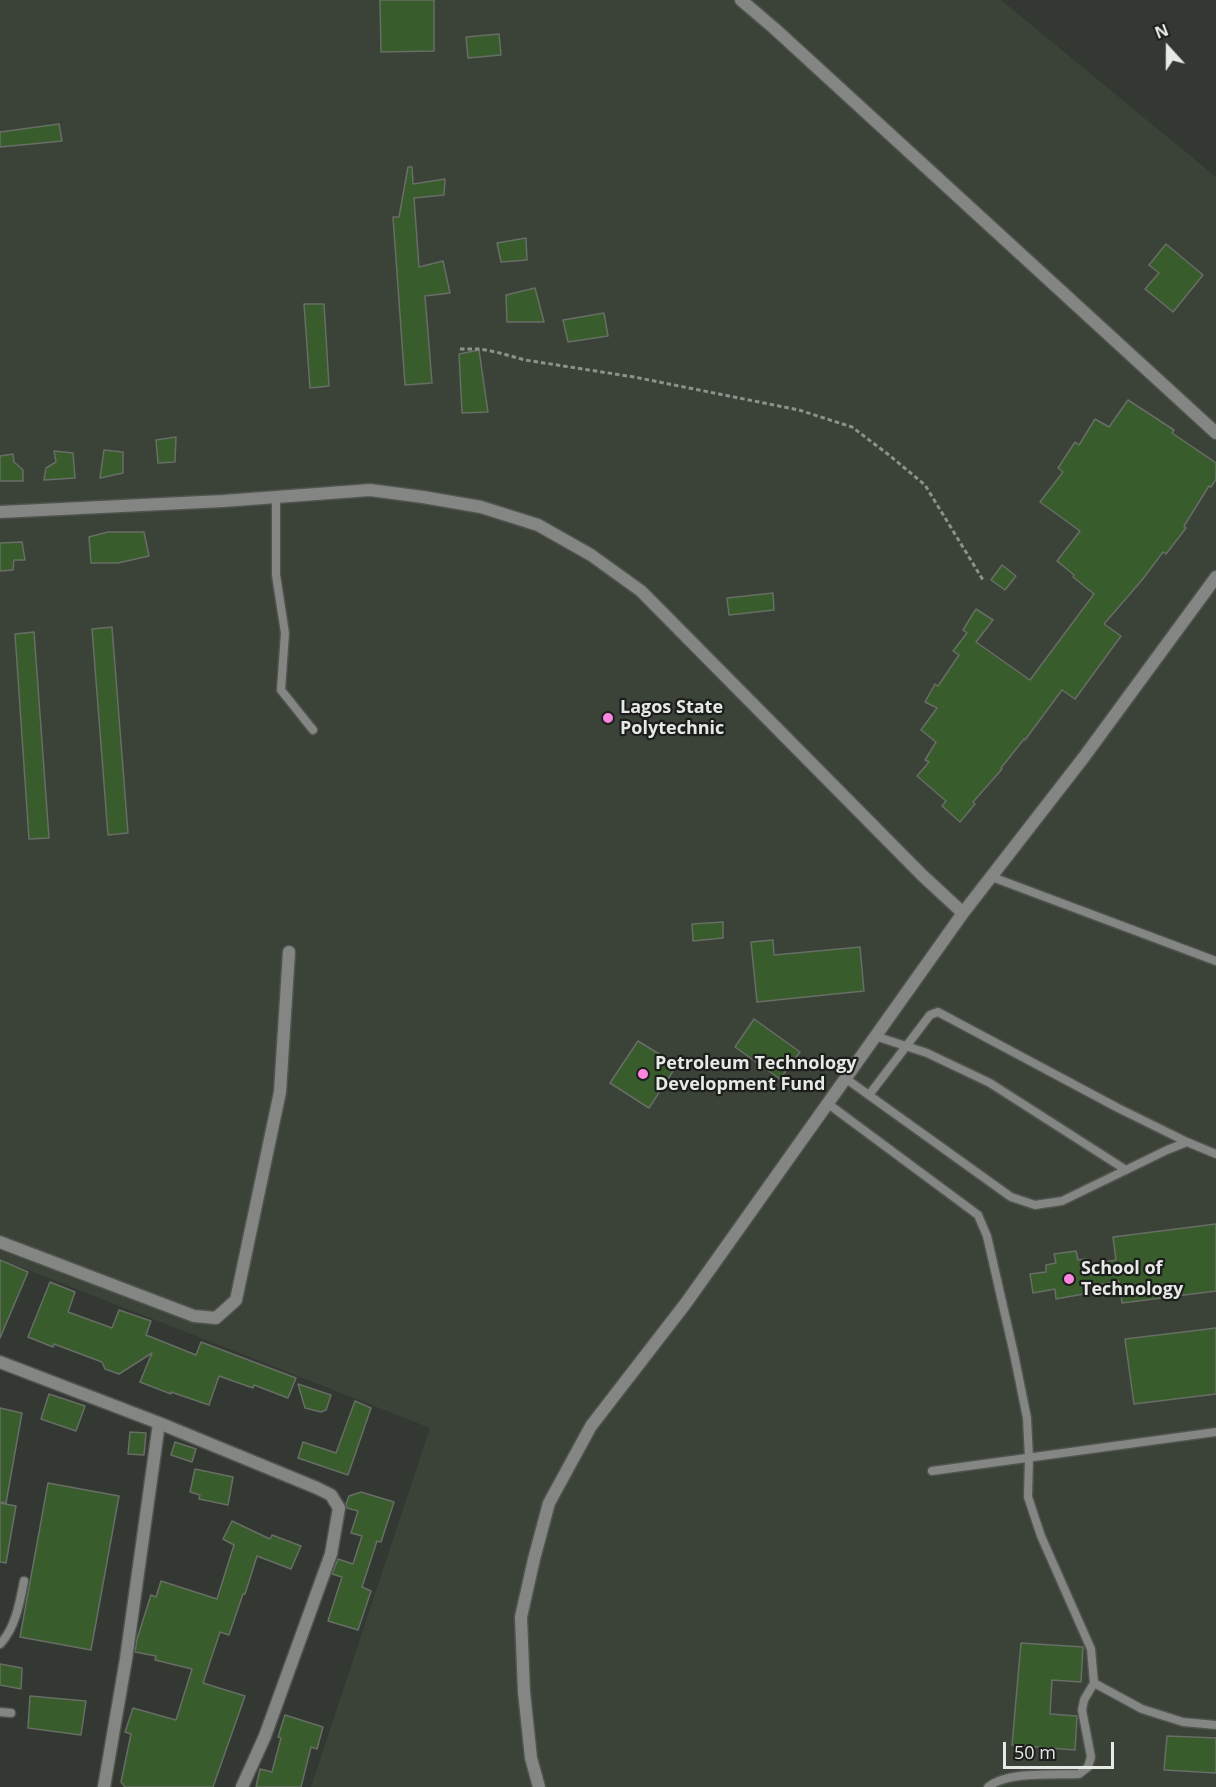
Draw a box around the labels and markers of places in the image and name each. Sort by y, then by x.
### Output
place label: Lagos State Polytechnic [620,697,724,740]
marker: Lagos State Polytechnic [601,711,615,725]
place label: Petroleum Technology Development Fund [655,1053,857,1096]
marker: Petroleum Technology Development Fund [636,1067,650,1081]
place label: School of Technology [1081,1258,1183,1300]
marker: School of Technology [1062,1272,1076,1286]

